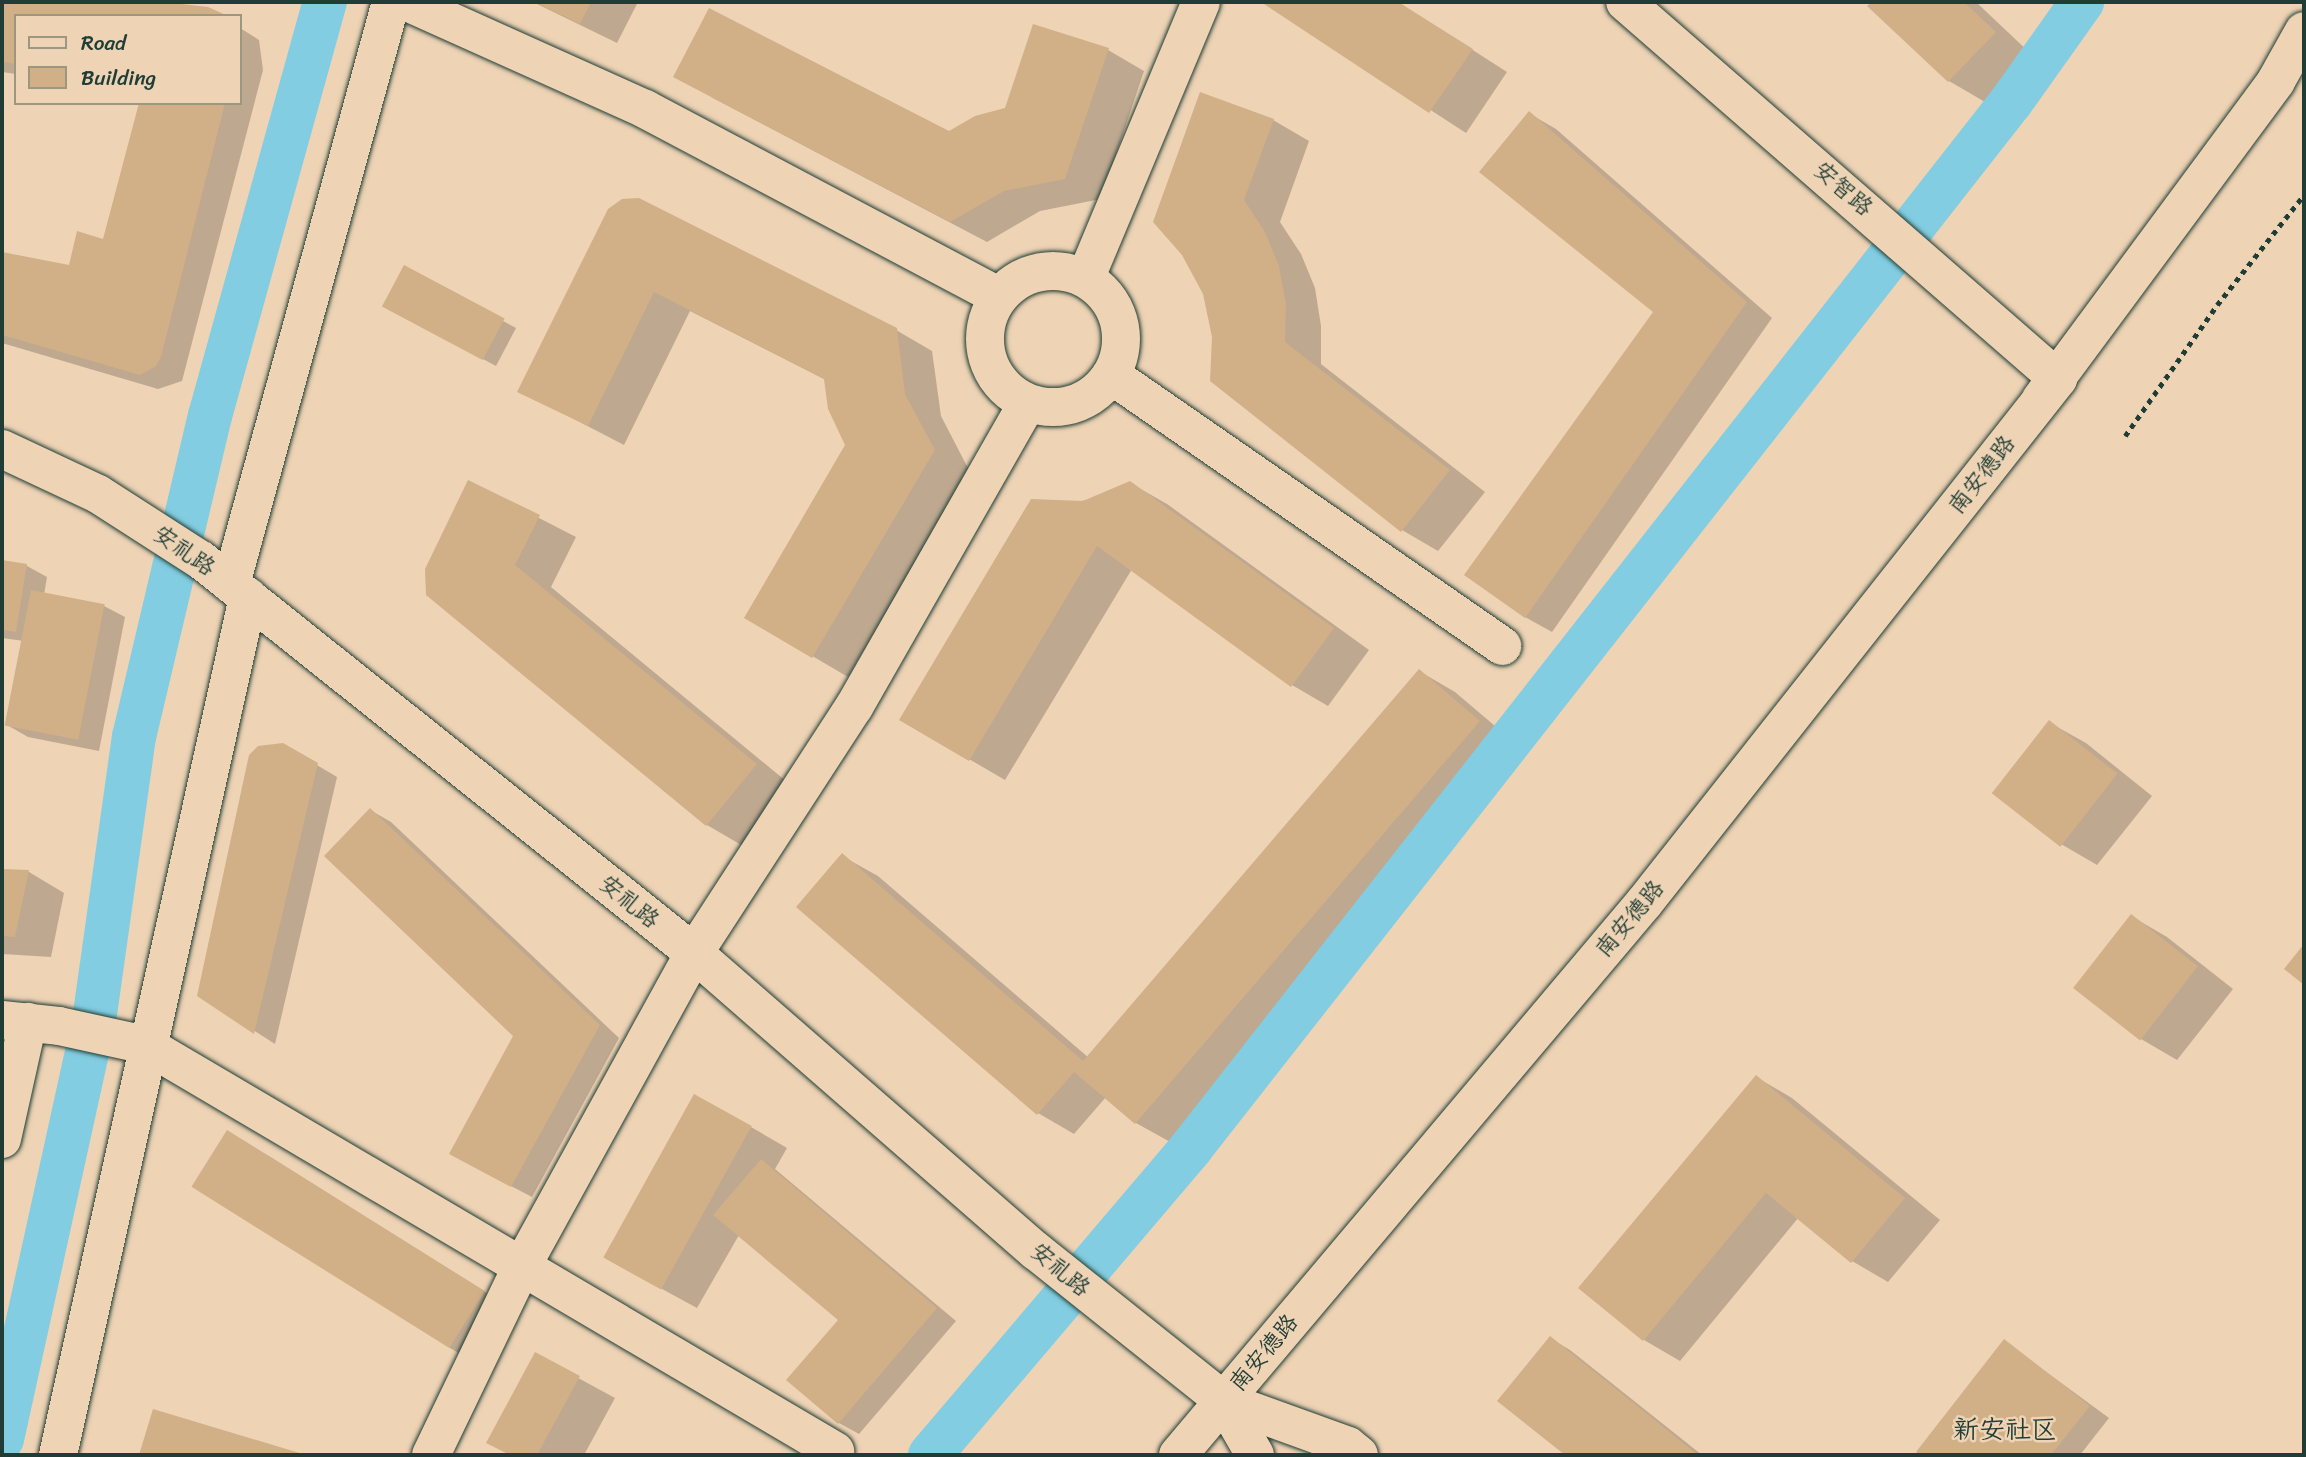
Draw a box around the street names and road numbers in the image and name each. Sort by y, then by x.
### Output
street label: 安智路 [1808,156,1878,222]
street label: 南安德路 [1943,430,2021,520]
street label: 安礼路 [148,520,220,582]
street label: 安礼路 [594,870,664,934]
street label: 南安德路 [1590,875,1670,963]
street label: 安礼路 [1025,1237,1095,1303]
street label: 南安德路 [1224,1309,1304,1397]

